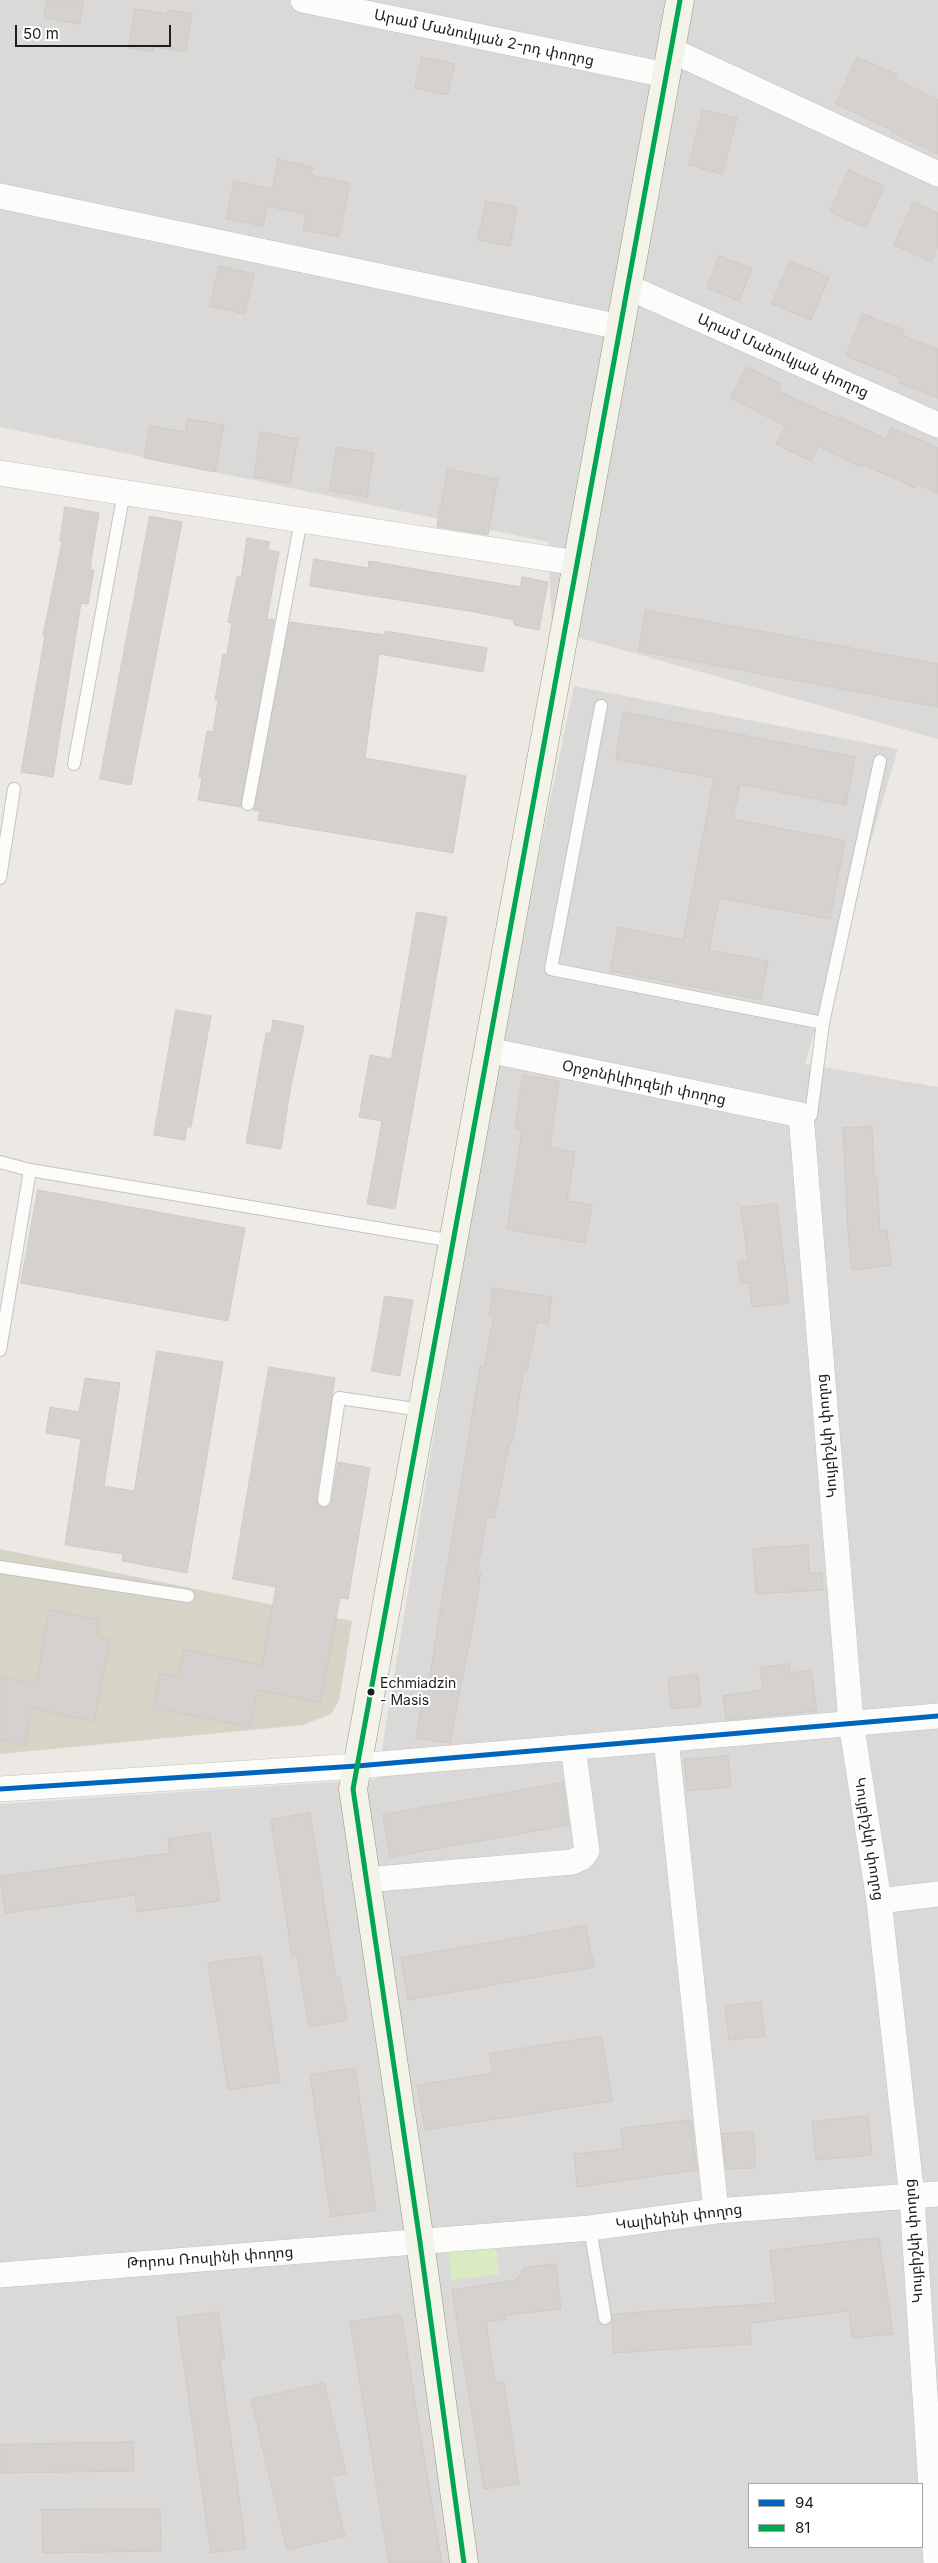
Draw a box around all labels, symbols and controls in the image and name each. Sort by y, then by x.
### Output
street label: Արամ Մանուկյան 2-րդ փողոց [372,6,596,70]
scale bar [18,15,174,47]
text: 50 m [23,24,59,43]
street label: Արամ Մանուկյան փողոց [694,310,872,402]
street label: Օրջոնիկիդզեյի փողոց [560,1057,728,1109]
street label: Կույբիշևի փողոց [813,1373,841,1499]
place label: Echmiadzin - Masis [380,1676,456,1708]
marker: Echmiadzin - Masis [366,1687,376,1697]
street label: Կույբիշևի փողոց [850,1776,888,1902]
street label: Կույբիշևի փողոց [901,2178,927,2304]
street label: Կալինինի փողոց [615,2200,743,2234]
street label: Թորոս Ռոսլինի փողոց [126,2243,294,2273]
legend [748,2483,923,2548]
text: 94 [795,2493,814,2512]
text: 81 [795,2518,810,2537]

